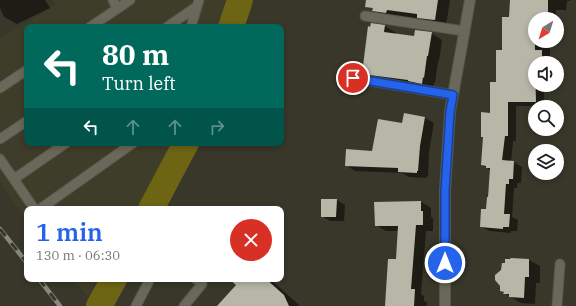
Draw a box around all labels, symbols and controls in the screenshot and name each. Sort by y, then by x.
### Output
north arrow [528,12,564,48]
map controls [528,12,564,180]
text: 80 m [102,36,169,73]
icon: left [36,40,88,92]
button: sound [528,56,564,92]
pin [336,61,370,95]
icon: arrive [342,67,364,89]
text: Turn left [102,72,176,95]
button: search [528,100,564,136]
icon: left [80,116,102,138]
icon: ahead [122,116,144,138]
icon: ahead [164,116,186,138]
icon: right [206,116,228,138]
button: layers [528,144,564,180]
text: 1 min [36,216,103,248]
button: close [230,219,272,261]
position arrow [424,242,466,284]
text: 130 m · 06:30 [36,247,120,264]

